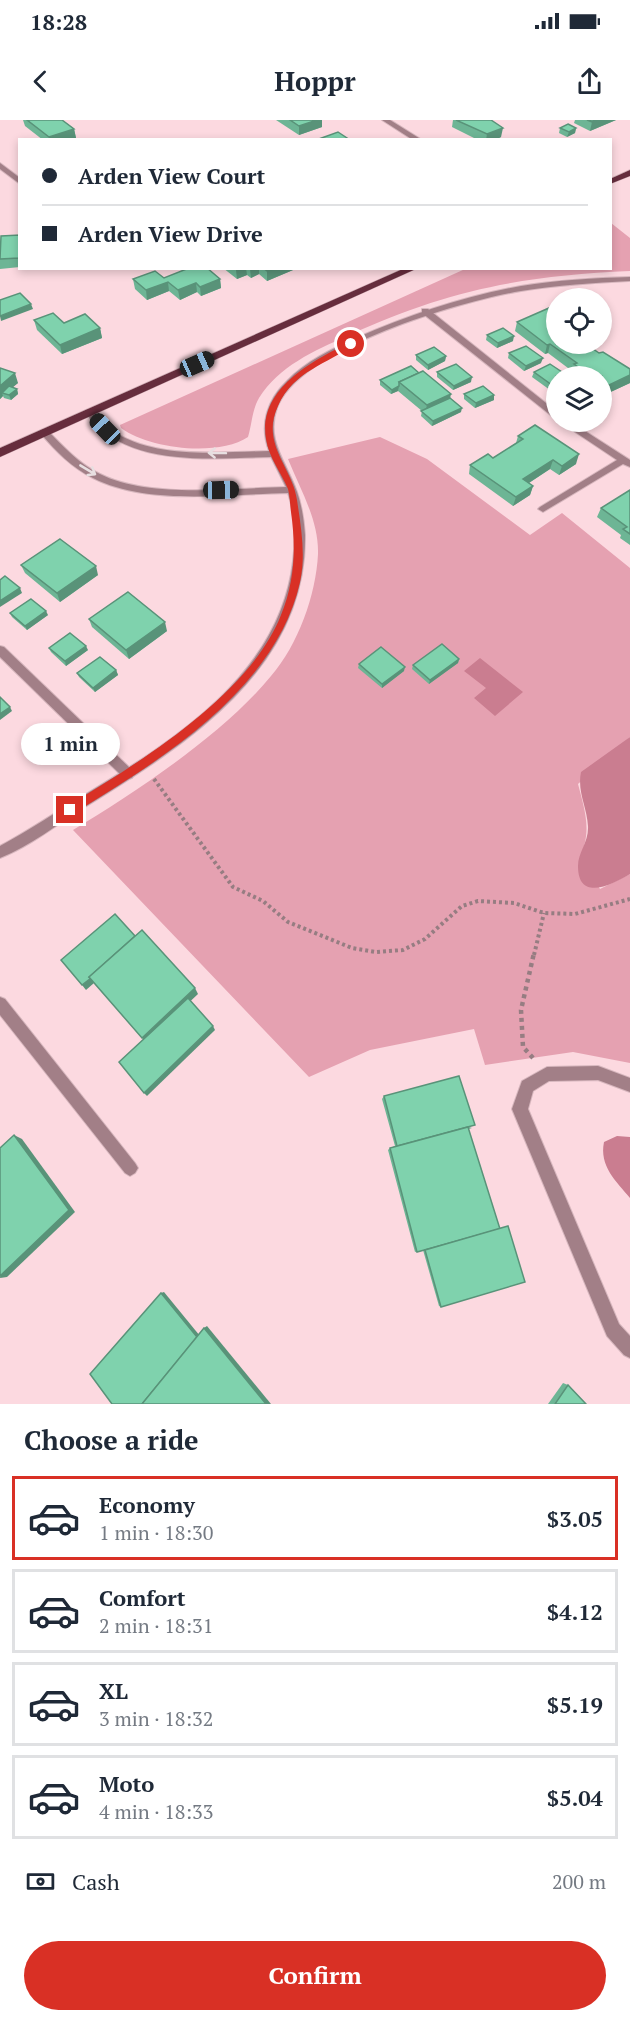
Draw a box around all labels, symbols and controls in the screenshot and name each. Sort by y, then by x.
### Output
text: 18:28 [30,7,87,36]
text: Hoppr [274,63,356,99]
icon: back [24,65,57,98]
icon: share [573,65,606,98]
text: Arden View Court [78,161,265,190]
text: Arden View Drive [78,219,263,248]
map controls [546,288,612,432]
button: locate [546,288,612,354]
route start [337,330,364,357]
car [177,348,217,380]
button: layers [546,366,612,432]
car [86,410,124,448]
one-way arrow [207,448,227,459]
one-way arrow [79,465,96,477]
car [203,481,239,499]
callout: 1 min [20,723,119,765]
text: 1 min [43,730,98,757]
route end [56,796,83,823]
text: Choose a ride [24,1422,199,1458]
text: Economy [99,1490,195,1519]
icon: car [27,1491,81,1545]
text: $3.05 [547,1504,603,1533]
text: 1 min · 18:30 [99,1519,213,1546]
text: Comfort [99,1583,185,1612]
icon: car [27,1584,81,1638]
text: $4.12 [547,1597,603,1626]
text: 2 min · 18:31 [99,1612,213,1639]
text: XL [99,1676,128,1705]
icon: car [27,1677,81,1731]
text: $5.19 [547,1690,603,1719]
text: 3 min · 18:32 [99,1705,213,1732]
text: Moto [99,1769,154,1798]
icon: car [27,1770,81,1824]
text: $5.04 [547,1783,603,1812]
text: 4 min · 18:33 [99,1798,213,1825]
icon: cash [24,1865,57,1898]
text: Cash [72,1867,120,1896]
text: 200 m [552,1868,606,1895]
button: Confirm [24,1941,606,2010]

